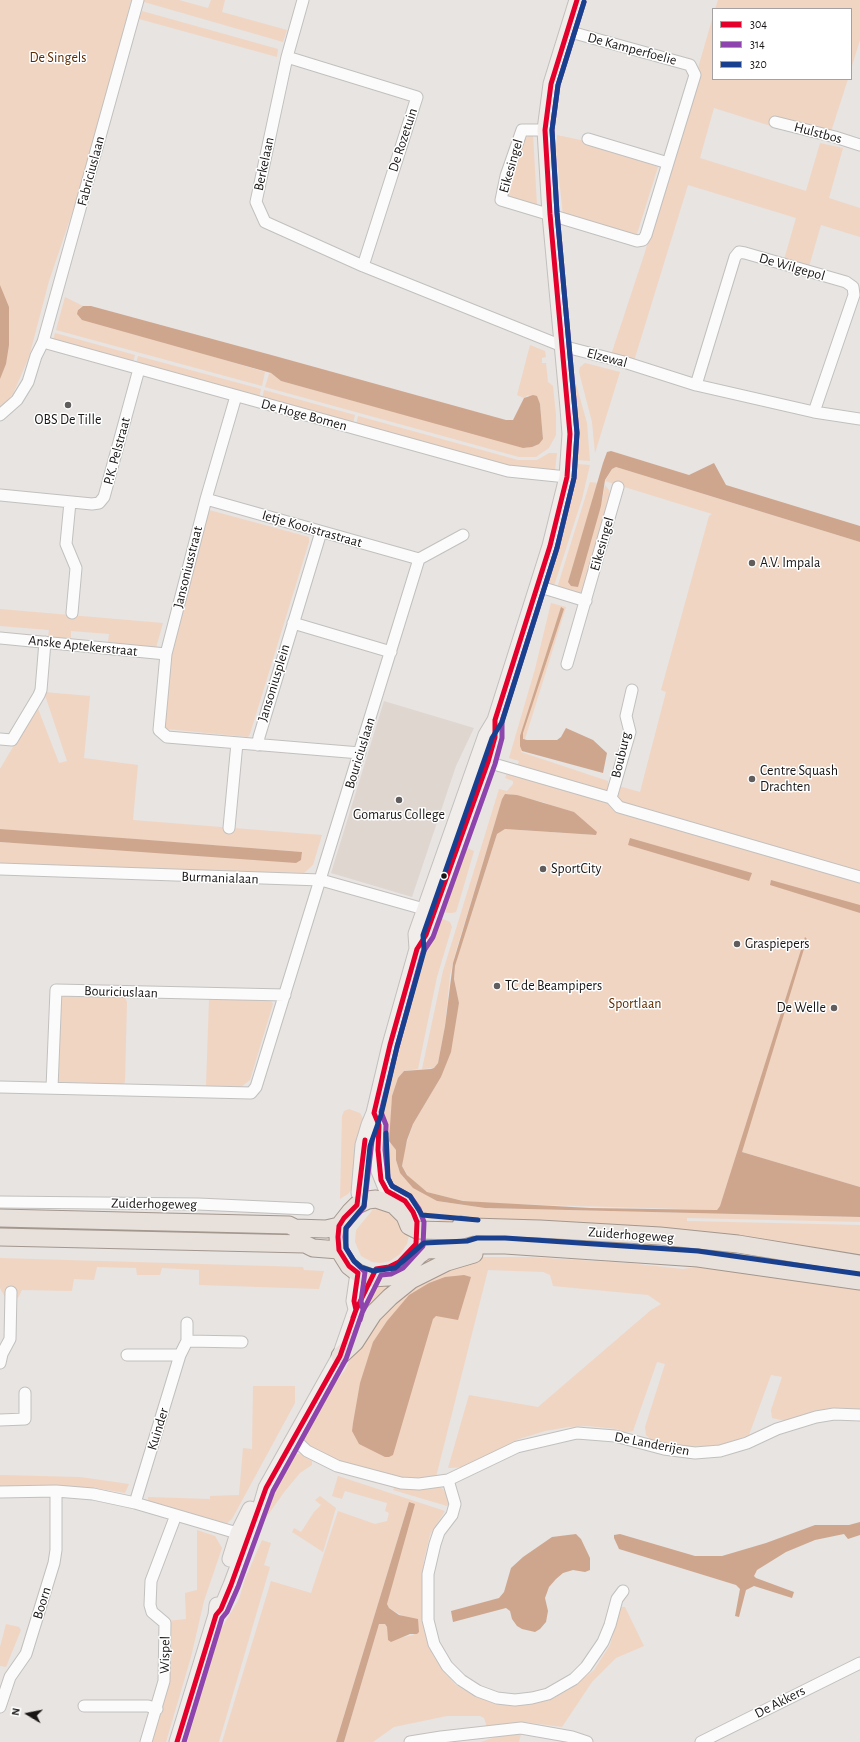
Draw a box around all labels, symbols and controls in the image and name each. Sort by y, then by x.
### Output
legend [712,8,852,80]
text: 304 [750,18,767,30]
street label: De Kamperfoelie [586,29,678,69]
text: 314 [750,38,765,50]
park label: De Singels [30,50,86,66]
text: 320 [750,58,767,70]
street label: De Rozetuin [385,106,421,174]
street label: Hulstbos [792,119,844,147]
street label: Fabriciuslaan [74,134,108,208]
street label: Berkelaan [250,136,278,192]
street label: Eikesingel [495,137,527,195]
street label: De Wilgepol [757,250,827,284]
street label: Elzewal [585,345,629,371]
street label: De Hoge Bomen [259,395,349,435]
marker: OBS De Tille [63,400,73,410]
place label: OBS De Tille [35,412,101,428]
street label: P.K. Pelstraat [100,415,134,487]
street label: Ietje Kooistrastraat [260,507,364,551]
street label: Eikesingel [586,515,618,573]
street label: Jansoniusstraat [170,524,206,610]
place label: A.V. Impala [760,555,821,571]
marker: A.V. Impala [747,558,757,568]
street label: Anske Aptekerstraat [28,632,138,660]
street label: Jansoniusplein [254,642,294,724]
street label: Bouriciuslaan [341,715,379,791]
street label: Bouburg [608,730,634,780]
place label: Centre Squash Drachten [760,763,838,796]
marker: Centre Squash Drachten [747,774,757,784]
marker: Gomarus College [394,795,404,805]
place label: Gomarus College [353,807,445,823]
place label: SportCity [551,861,602,877]
marker: SportCity [538,864,548,874]
street label: Burmanialaan [181,868,259,888]
unlabelled marker [439,871,449,881]
place label: Graspiepers [745,936,809,952]
marker: Graspiepers [732,939,742,949]
place label: TC de Beampipers [505,978,602,994]
marker: TC de Beampipers [492,981,502,991]
street label: Bouriciuslaan [84,982,158,1002]
park label: Sportlaan [609,996,661,1012]
place label: De Welle [776,1000,826,1016]
marker: De Welle [829,1003,839,1013]
street label: Zuiderhogeweg [111,1195,197,1213]
street label: Zuiderhogeweg [588,1224,674,1246]
street label: Kuinder [144,1406,172,1452]
street label: De Landerijen [613,1428,691,1460]
street label: Boorn [29,1585,55,1621]
street label: Wispel [156,1636,174,1674]
street label: De Akkers [752,1682,808,1722]
north arrow [8,1694,48,1734]
text: N [10,1707,22,1717]

